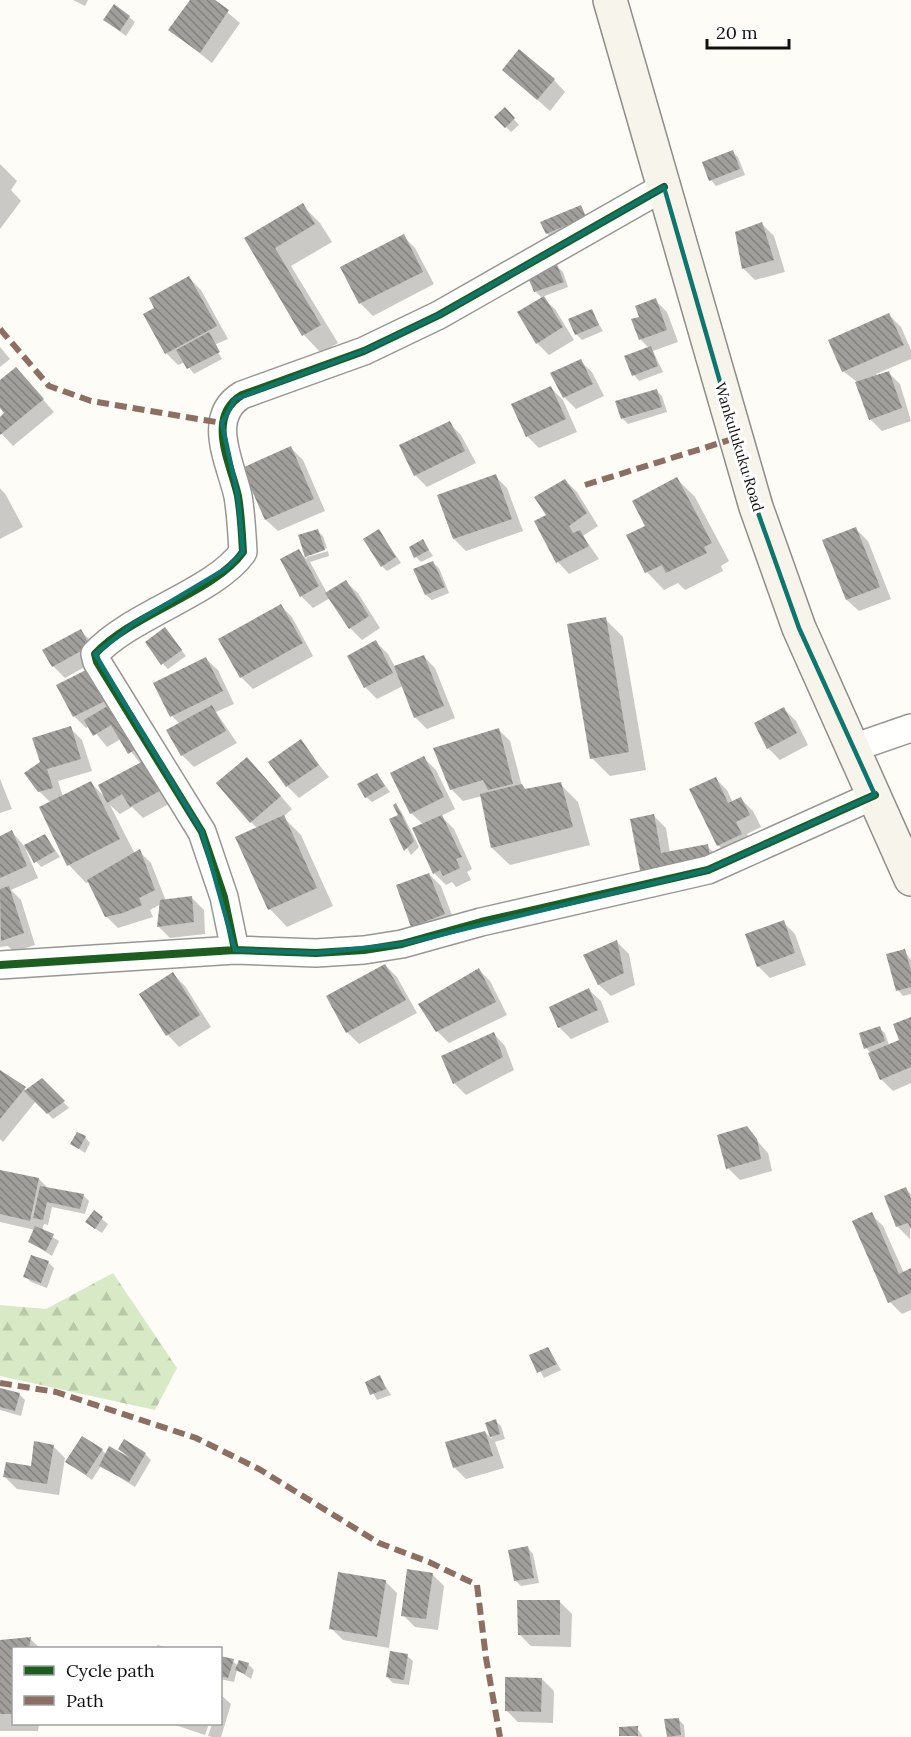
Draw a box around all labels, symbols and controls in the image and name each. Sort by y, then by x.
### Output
scale bar [707,12,790,50]
text: 20 m [716,21,758,44]
street label: Wankulukuku Road [711,380,768,514]
legend [12,1647,222,1725]
text: Cycle path [66,1659,155,1682]
text: Path [66,1689,104,1712]

